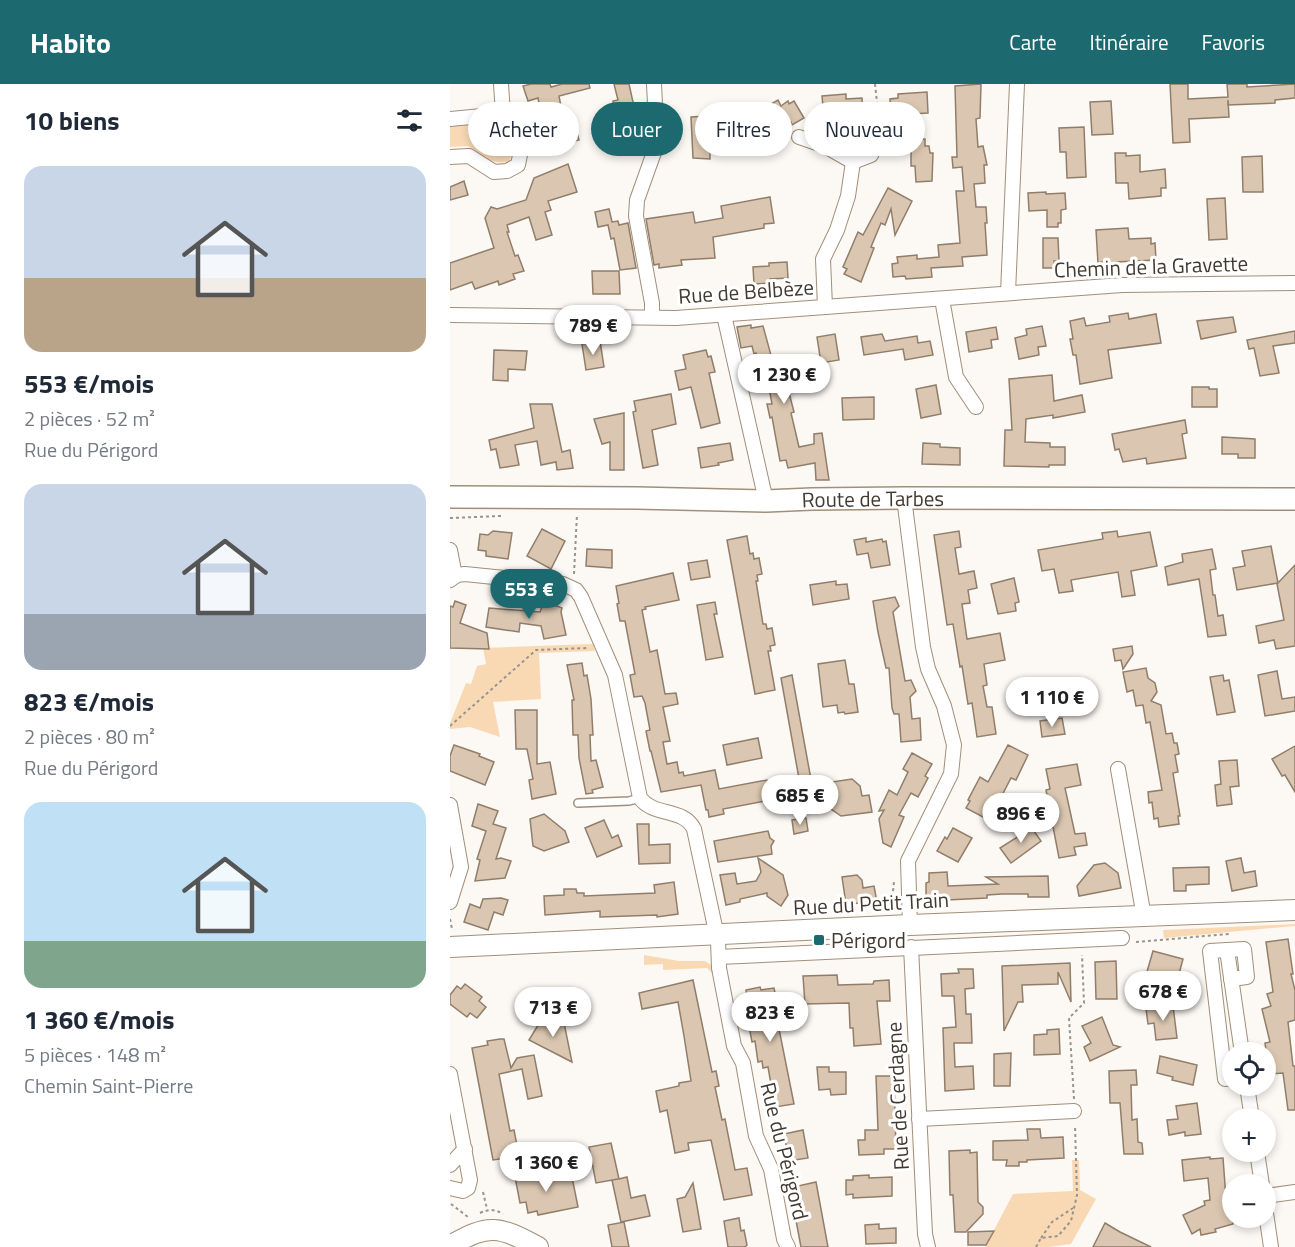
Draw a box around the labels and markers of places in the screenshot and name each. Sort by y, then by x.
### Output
pin: 789 € [551,305,635,356]
pin: 1 230 € [729,354,839,405]
pin: 553 € [487,569,571,620]
pin: 1 110 € [997,677,1107,728]
pin: 685 € [758,775,842,826]
pin: 896 € [979,793,1063,844]
place label: Périgord [831,924,906,956]
marker: Périgord [812,933,826,947]
pin: 678 € [1121,971,1205,1022]
pin: 713 € [511,987,595,1038]
pin: 823 € [728,992,812,1043]
pin: 1 360 € [491,1142,601,1193]

